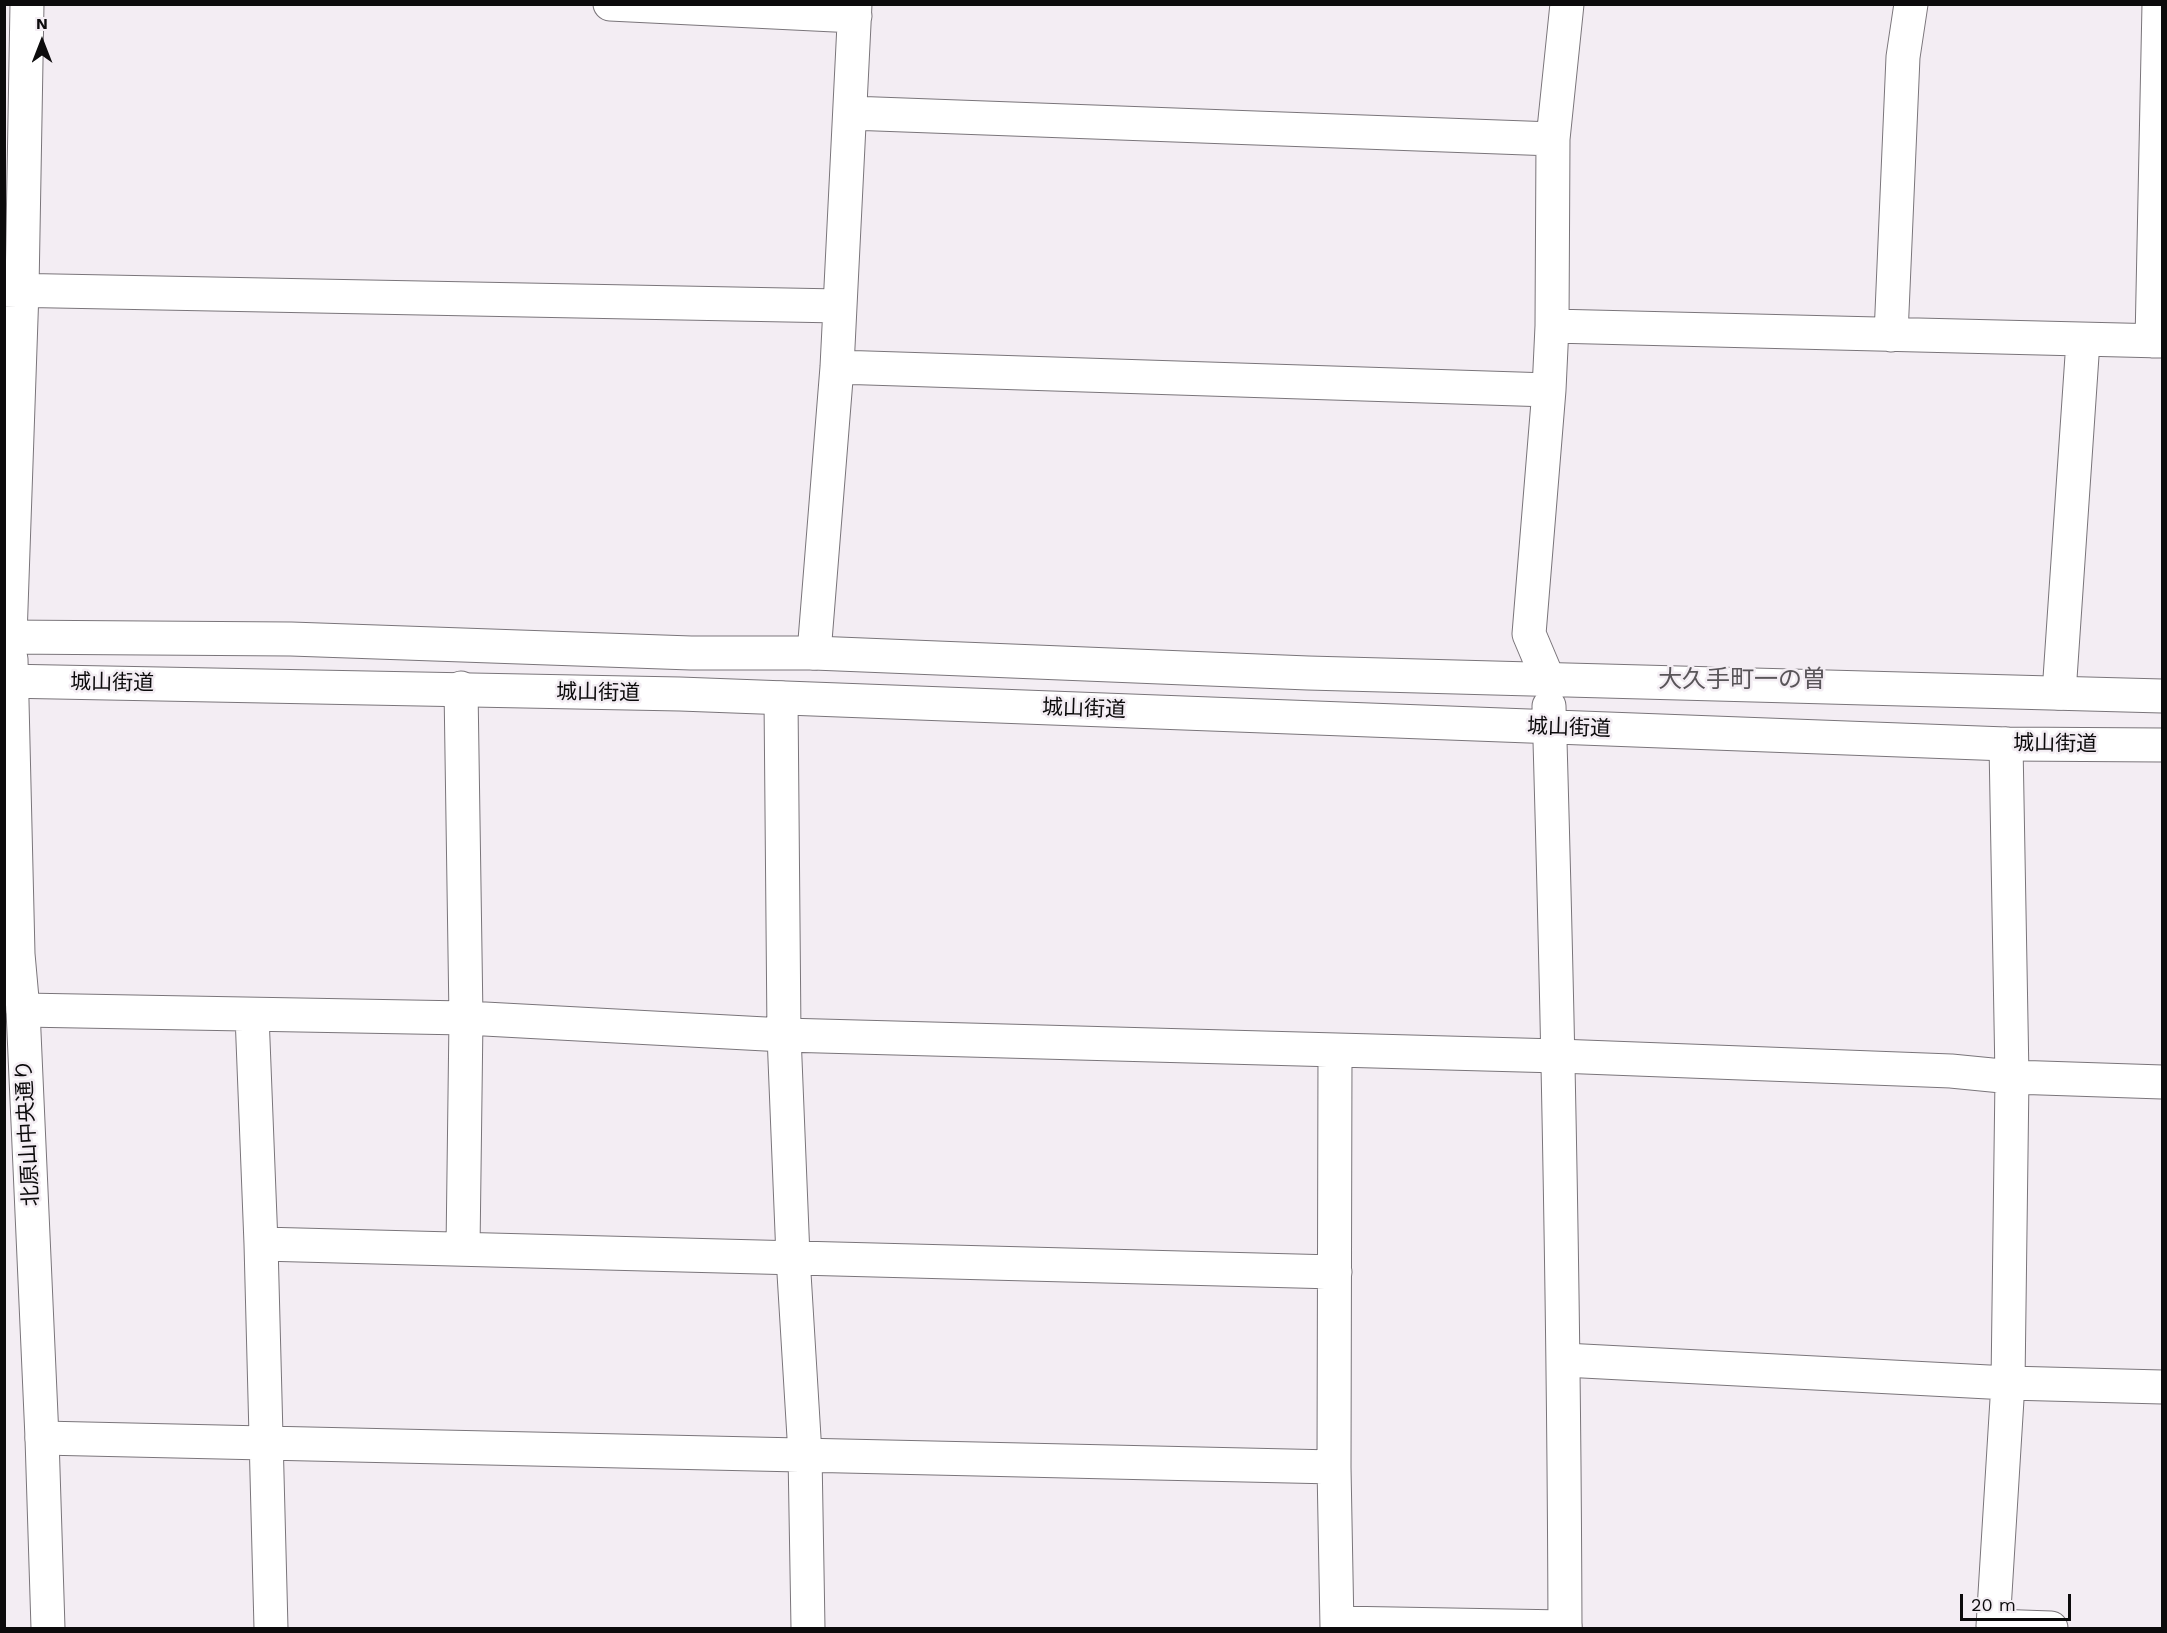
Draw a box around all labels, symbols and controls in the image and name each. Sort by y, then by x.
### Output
north arrow [12,12,72,72]
text: N [36,14,48,33]
district label: 大久手町一の曽 [1658,666,1826,694]
street label: 城山街道 [70,670,154,696]
street label: 城山街道 [556,680,640,706]
street label: 城山街道 [1042,695,1126,723]
street label: 城山街道 [1527,714,1611,742]
street label: 城山街道 [2013,731,2097,757]
street label: 北原山中央通り [12,1059,44,1207]
scale bar [1963,1582,2074,1620]
text: 20 m [1971,1594,2016,1615]

